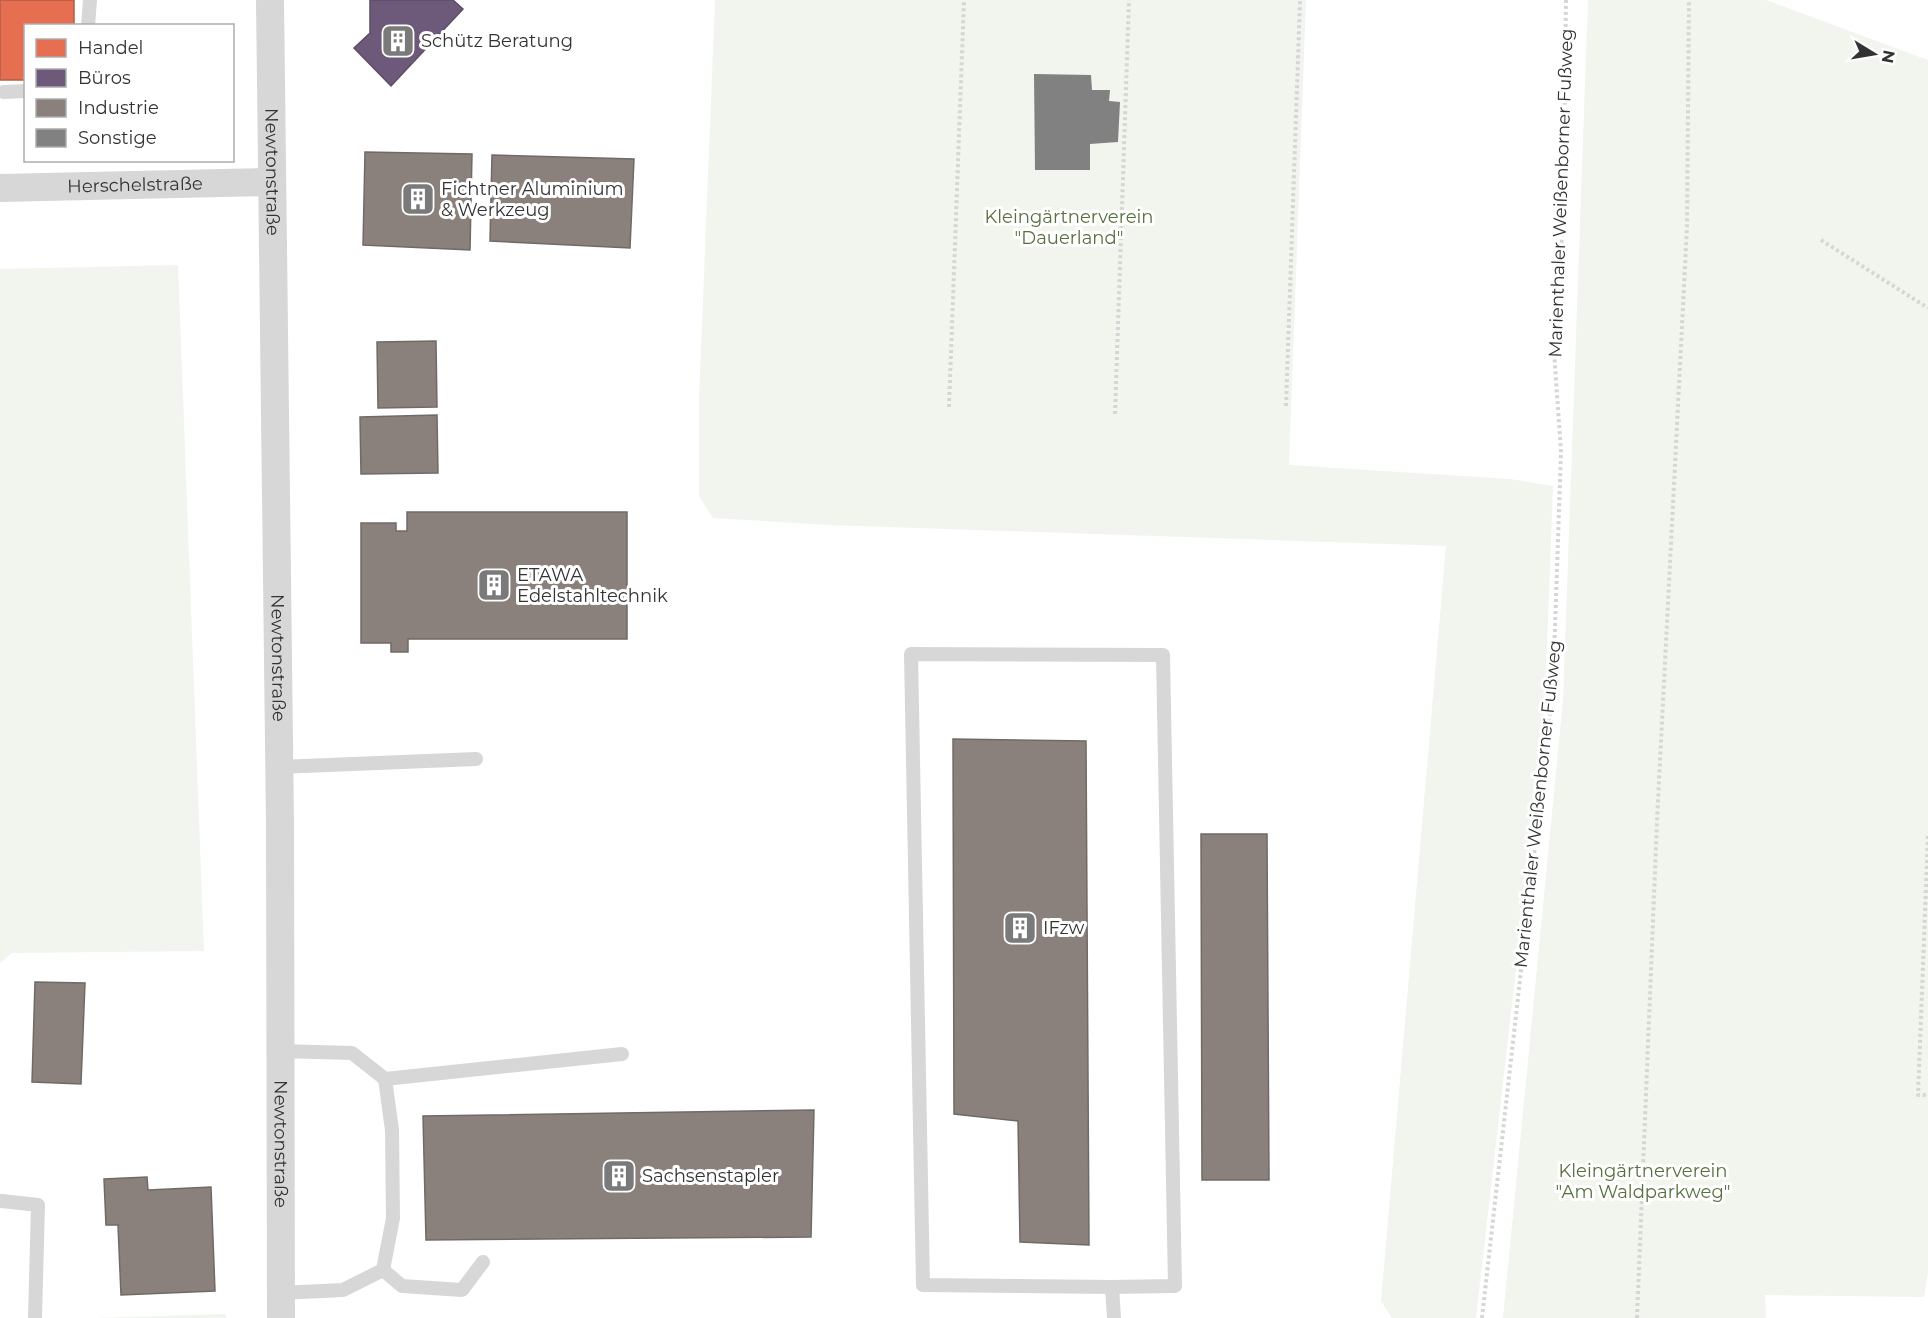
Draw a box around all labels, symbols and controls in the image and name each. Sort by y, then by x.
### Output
building icon: Schütz Beratung [380,23,416,59]
legend [24,24,234,162]
north arrow [1844,24,1904,84]
street label: Marienthaler Weißenborner Fußweg [1544,28,1578,358]
place label: Schütz Beratung [421,30,573,52]
text: Handel [78,37,143,59]
text: N [1878,49,1899,65]
text: Büros [78,67,131,89]
text: Industrie [78,97,159,119]
street label: Newtonstraße [260,108,284,236]
text: Sonstige [78,127,157,149]
street label: Herschelstraße [67,173,203,198]
place label: Fichtner Aluminium & Werkzeug [441,178,624,221]
building icon: Fichtner Aluminium & Werkzeug [400,181,436,217]
park label: Kleingärtnerverein "Dauerland" [984,206,1154,249]
place label: ETAWA Edelstahltechnik [517,564,668,607]
building icon: ETAWA Edelstahltechnik [476,567,512,603]
street label: Newtonstraße [266,594,290,722]
street label: Marienthaler Weißenborner Fußweg [1510,639,1566,969]
building icon: IFzw [1002,910,1038,946]
place label: IFzw [1043,917,1085,939]
street label: Newtonstraße [270,1080,292,1208]
building icon: Sachsenstapler [601,1158,637,1194]
park label: Kleingärtnerverein "Am Waldparkweg" [1556,1160,1730,1203]
place label: Sachsenstapler [642,1165,779,1187]

